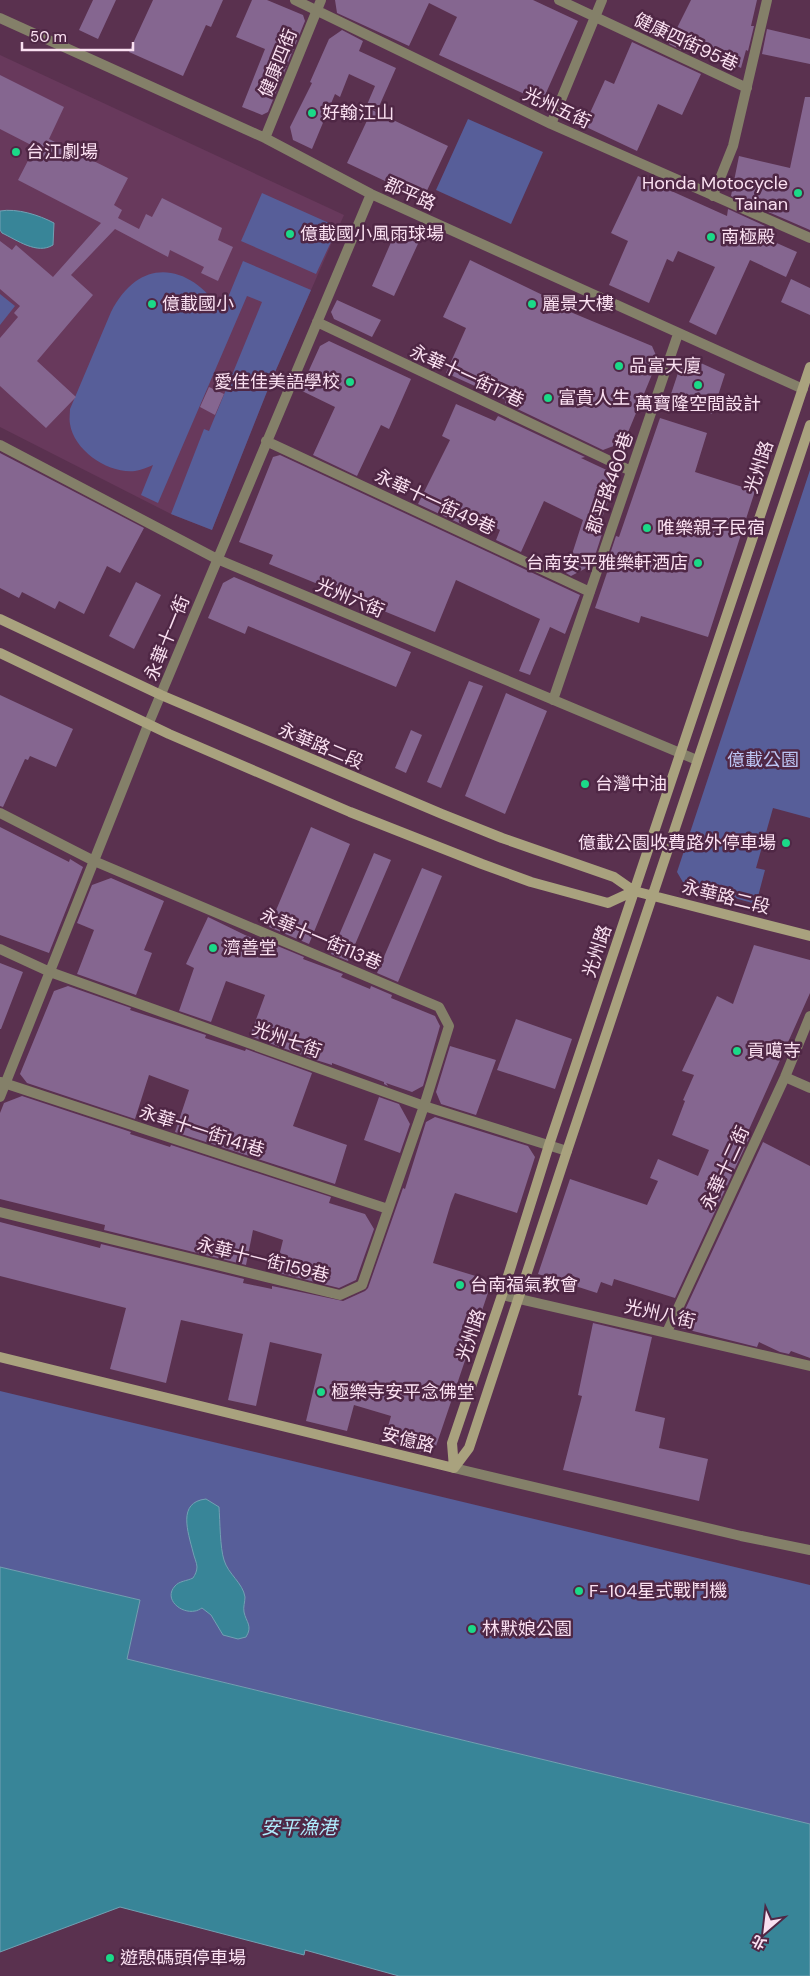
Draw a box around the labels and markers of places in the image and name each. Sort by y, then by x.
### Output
place label: 好翰江山 [322,101,394,125]
marker: 好翰江山 [306,107,318,119]
place label: 台江劇場 [26,140,98,164]
marker: 台江劇場 [10,146,22,158]
place label: Honda Motocycle Tainan [642,171,788,216]
marker: Honda Motocycle Tainan [792,187,804,199]
place label: 億載國小風雨球場 [300,222,444,246]
place label: 南極殿 [721,225,775,249]
marker: 億載國小風雨球場 [284,228,296,240]
marker: 南極殿 [705,231,717,243]
place label: 億載國小 [162,292,234,316]
place label: 麗景大樓 [542,292,614,316]
marker: 億載國小 [146,298,158,310]
marker: 麗景大樓 [526,298,538,310]
place label: 品富天廈 [629,354,701,378]
marker: 品富天廈 [613,360,625,372]
place label: 愛佳佳美語學校 [214,370,340,394]
marker: 愛佳佳美語學校 [344,376,356,388]
marker: 萬寶隆空間設計 [692,379,704,391]
place label: 富貴人生 [558,386,630,410]
marker: 富貴人生 [542,392,554,404]
place label: 萬寶隆空間設計 [635,392,761,416]
place label: 唯樂親子民宿 [657,516,765,540]
marker: 唯樂親子民宿 [641,522,653,534]
place label: 台南安平雅樂軒酒店 [526,551,688,575]
marker: 台南安平雅樂軒酒店 [692,557,704,569]
place label: 台灣中油 [595,772,667,796]
marker: 台灣中油 [579,778,591,790]
place label: 億載公園收費路外停車場 [578,831,776,855]
marker: 億載公園收費路外停車場 [780,837,792,849]
place label: 濟善堂 [223,936,277,960]
marker: 濟善堂 [207,942,219,954]
place label: 貢噶寺 [747,1039,801,1063]
marker: 貢噶寺 [731,1045,743,1057]
place label: 台南福氣教會 [470,1273,578,1297]
marker: 台南福氣教會 [454,1279,466,1291]
place label: 極樂寺安平念佛堂 [331,1380,475,1404]
marker: 極樂寺安平念佛堂 [315,1386,327,1398]
place label: F-104星式戰鬥機 [589,1579,727,1603]
marker: F-104星式戰鬥機 [573,1585,585,1597]
place label: 林默娘公園 [482,1617,572,1641]
marker: 林默娘公園 [466,1623,478,1635]
place label: 遊憩碼頭停車場 [120,1946,246,1970]
marker: 遊憩碼頭停車場 [104,1952,116,1964]

